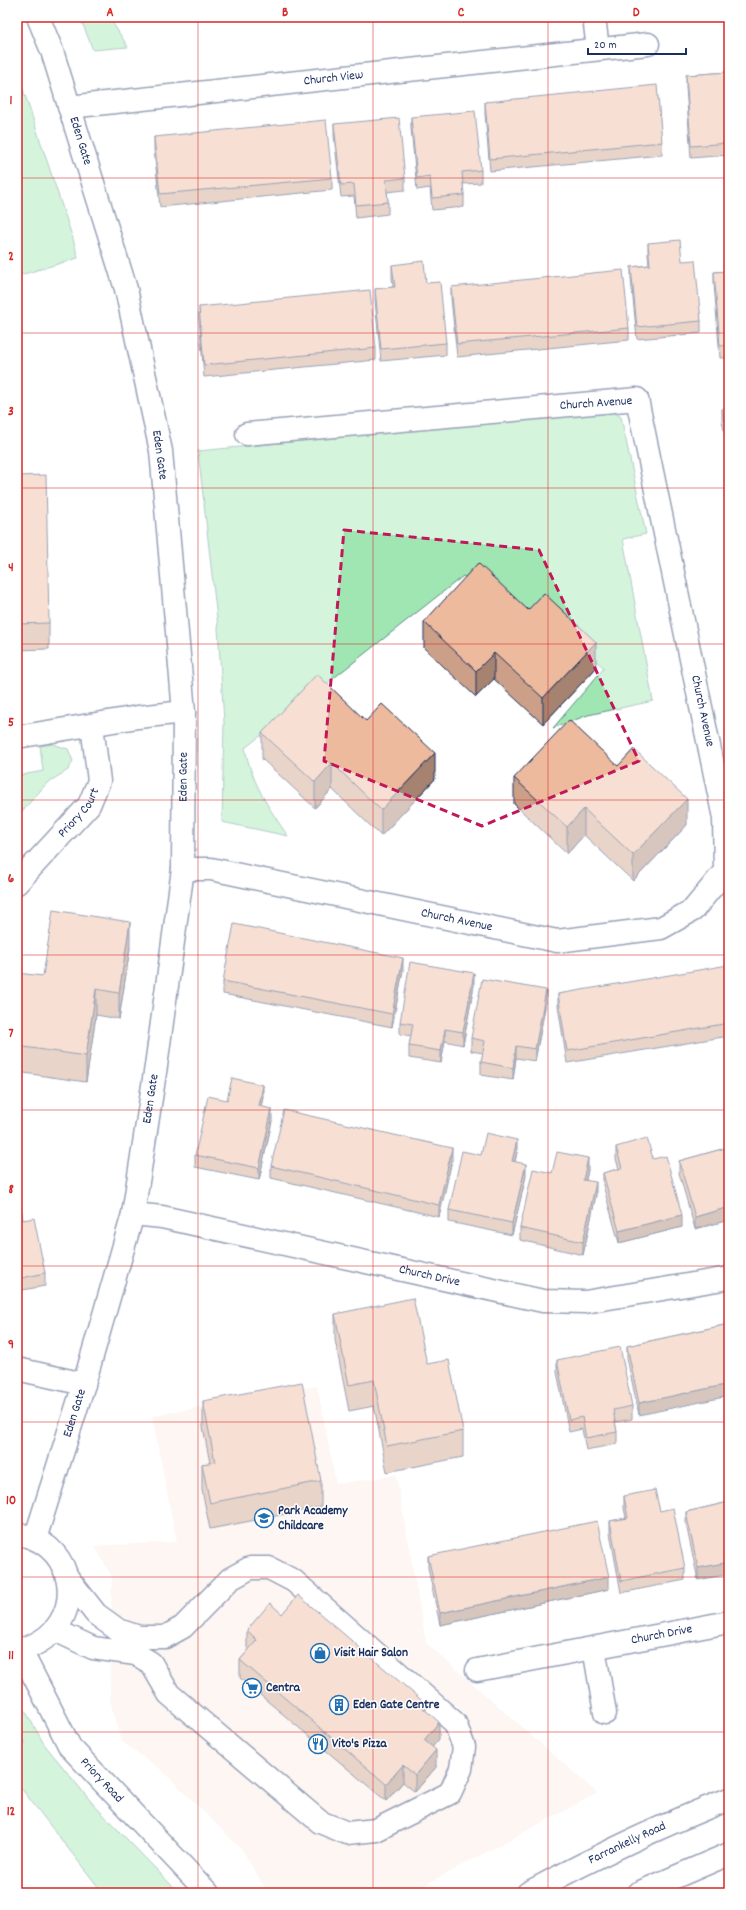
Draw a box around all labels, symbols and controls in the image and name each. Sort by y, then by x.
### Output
text: A [106,4,114,23]
text: B [282,4,288,23]
text: C [458,4,465,23]
text: D [633,4,640,23]
scale bar [588,30,686,56]
text: 20 m [594,37,617,54]
street label: Church View [303,66,364,91]
text: 1 [10,92,13,111]
street label: Eden Gate [64,114,96,168]
text: 2 [8,248,14,267]
street label: Church Avenue [559,392,633,416]
text: 3 [8,403,14,422]
street label: Eden Gate [146,429,172,481]
text: 4 [8,559,14,578]
street label: Church Avenue [685,674,719,749]
text: 5 [8,714,14,733]
street label: Eden Gate [174,752,193,802]
street label: Priory Court [54,785,105,842]
text: 6 [8,870,15,889]
street label: Church Avenue [419,903,494,937]
text: 7 [9,1025,14,1044]
street label: Eden Gate [138,1072,164,1125]
text: 8 [8,1181,14,1200]
street label: Church Drive [397,1260,462,1292]
text: 9 [8,1336,14,1355]
street label: Eden Gate [58,1386,91,1440]
text: 10 [6,1492,16,1511]
place label: Park Academy Childcare [278,1502,348,1536]
school or university icon: Park Academy Childcare [253,1507,275,1529]
street label: Church Drive [629,1620,694,1650]
shop icon: Visit Hair Salon [309,1642,331,1664]
place label: Visit Hair Salon [334,1644,408,1663]
text: 11 [8,1647,14,1666]
supermarket icon: Centra [241,1677,263,1699]
place label: Centra [266,1679,301,1698]
building icon: Eden Gate Centre [328,1694,350,1716]
place label: Eden Gate Centre [353,1696,440,1715]
restaurant icon: Vito's Pizza [307,1733,329,1755]
place label: Vito's Pizza [332,1735,387,1754]
street label: Priory Road [75,1753,128,1807]
text: 12 [7,1803,16,1822]
street label: Farrankelly Road [585,1817,669,1870]

